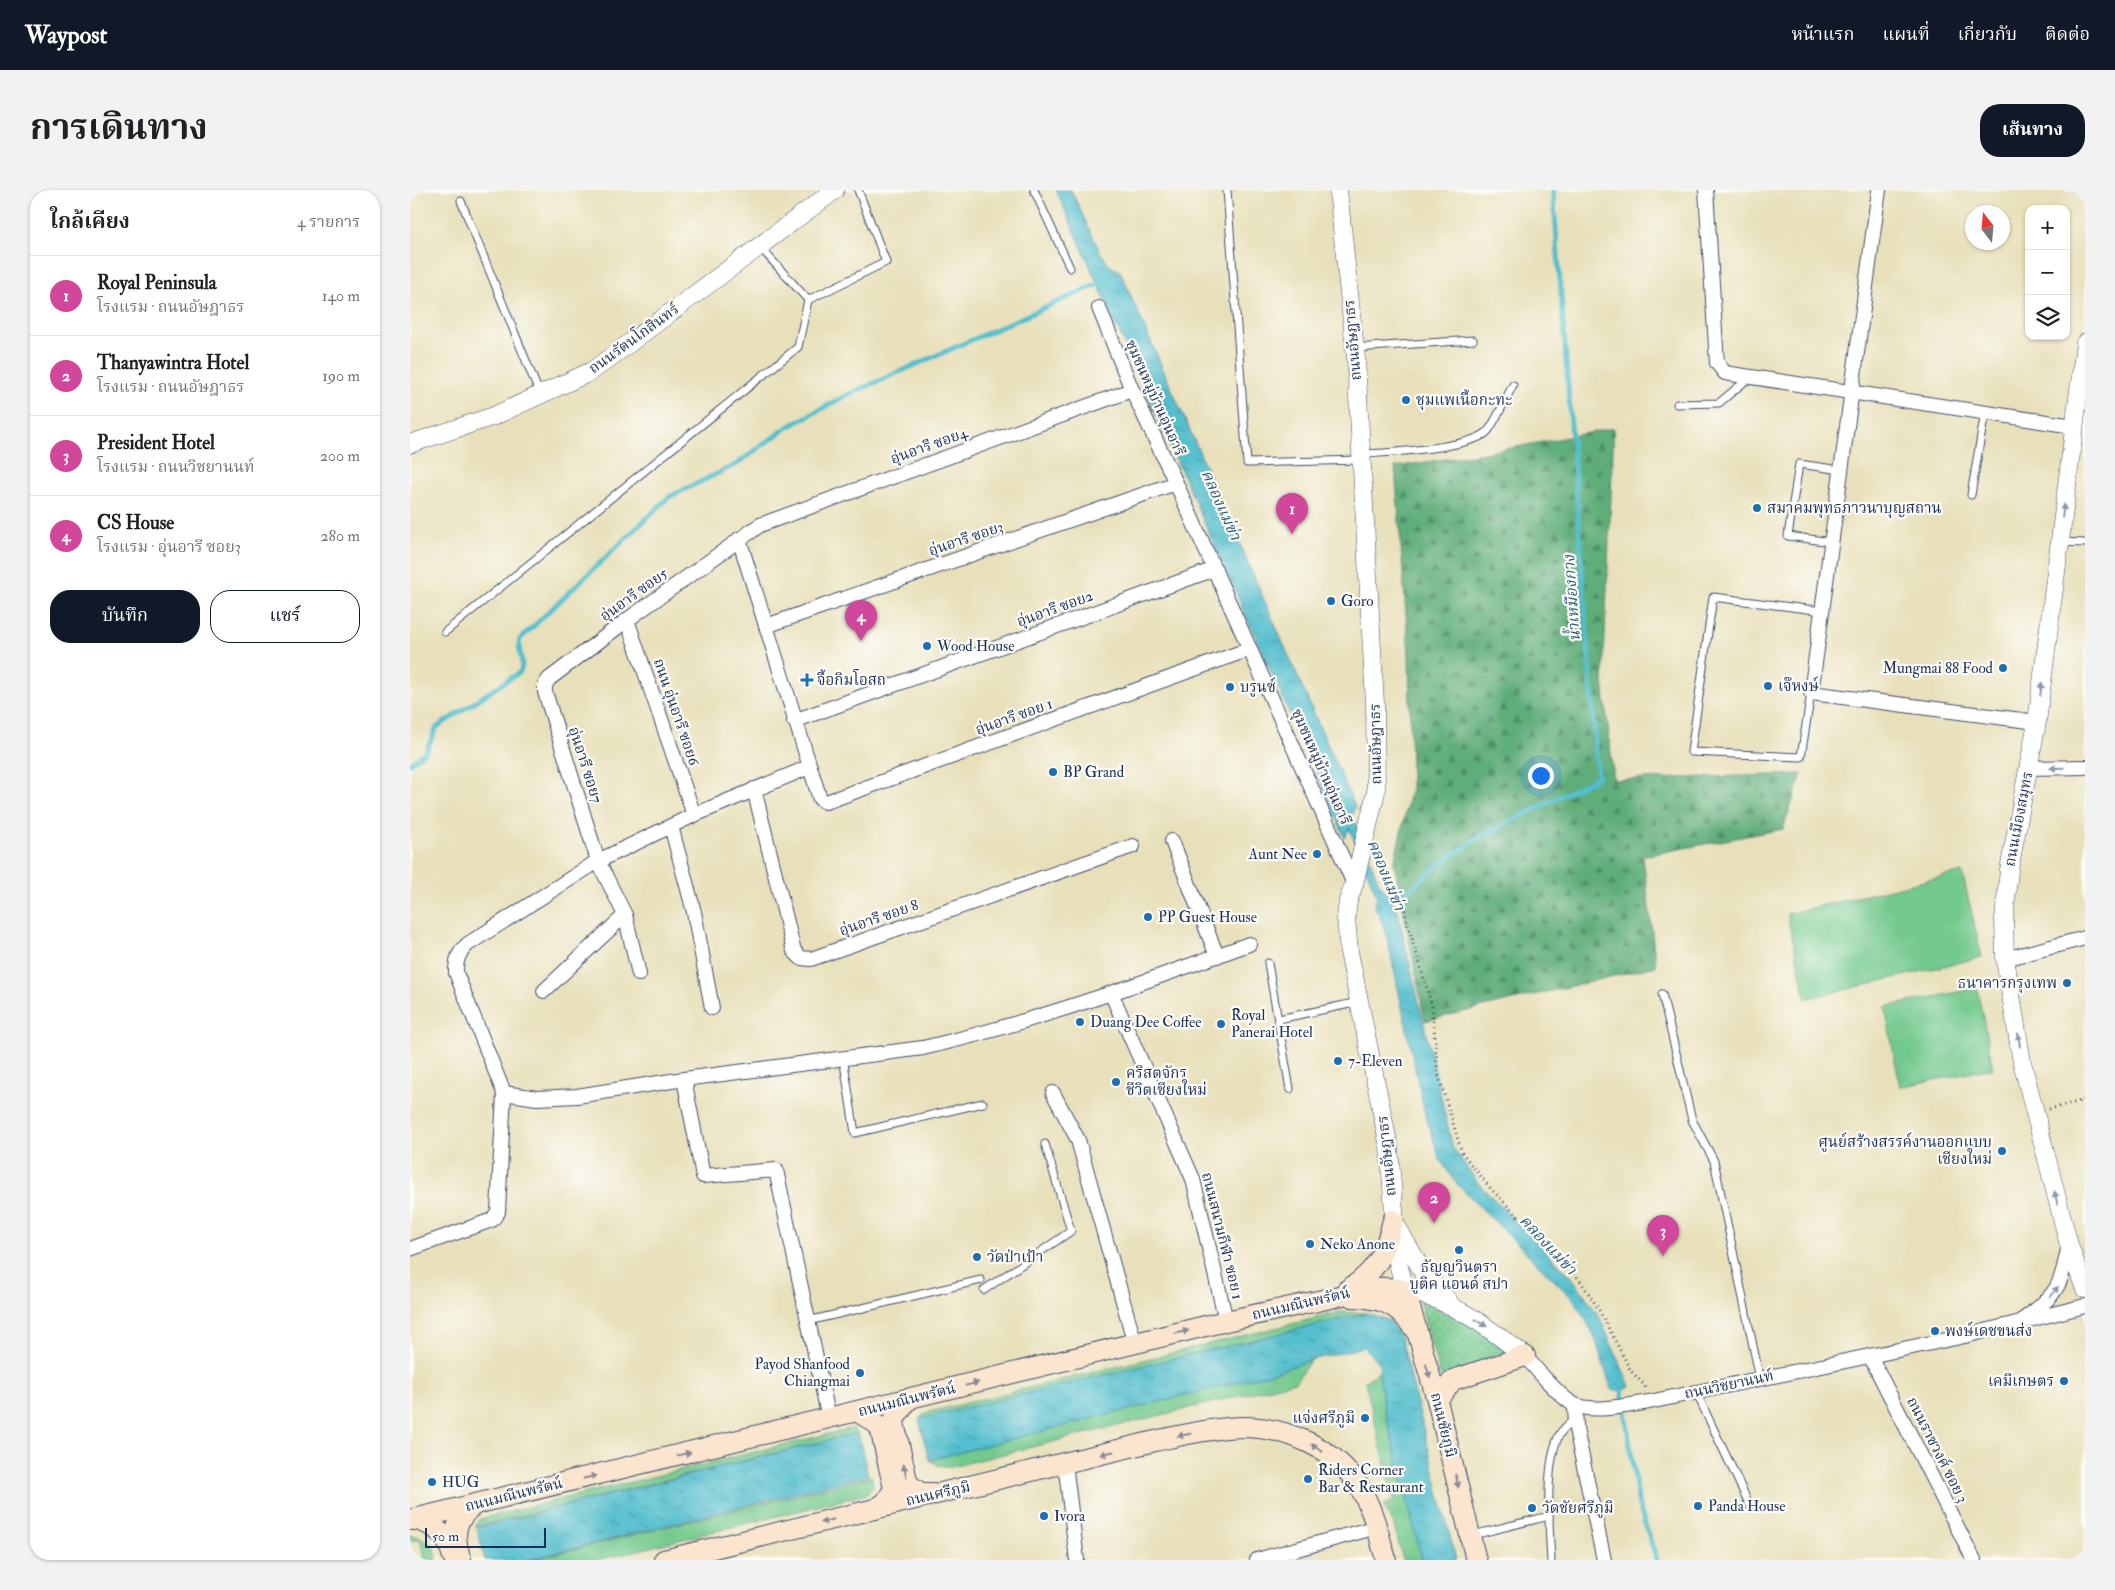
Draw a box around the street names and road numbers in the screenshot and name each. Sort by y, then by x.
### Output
street label: ถนนรัตนโกสินทร์ [584,298,684,378]
street label: ถนนอัษฎาธร [1340,299,1366,381]
street label: ชุมชนหมู่บ้านอุ่นอารี [1120,337,1189,459]
street label: อุ่นอารี ซอย4 [888,423,971,470]
street label: อุ่นอารี ซอย3 [926,517,1006,562]
street label: อุ่นอารี ซอย5 [597,564,672,627]
street label: อุ่นอารี ซอย2 [1014,586,1096,633]
street label: ถนน อุ่นอารี ซอย6 [648,656,704,770]
street label: อุ่นอารี ซอย 1 [973,694,1055,741]
street label: ถนนอัษฎาธร [1366,703,1386,785]
street label: ชุมชนหมู่บ้านอุ่นอารี [1286,706,1355,828]
street label: อุ่นอารี ซอย7 [563,724,606,806]
street label: ถนนเมืองสมุทร [2000,770,2039,868]
street label: อุ่นอารี ซอย 8 [837,896,921,941]
street label: ถนนอัษฎาธร [1373,1115,1401,1197]
street label: ถนนสนามกีฬา ซอย 1 [1197,1170,1247,1302]
street label: ถนนมณีนพรัตน์ [1250,1282,1352,1325]
street label: ถนนวิชยานนท์ [1682,1365,1775,1404]
street label: ถนนมณีนพรัตน์ [856,1378,958,1421]
street label: ถนนชัยภูมิ [1426,1391,1460,1459]
street label: ถนนราชวงศ์ ซอย 3 [1902,1393,1973,1506]
street label: ถนนมณีนพรัตน์ [463,1473,565,1516]
street label: ถนนศรีภูมิ [904,1477,972,1511]

